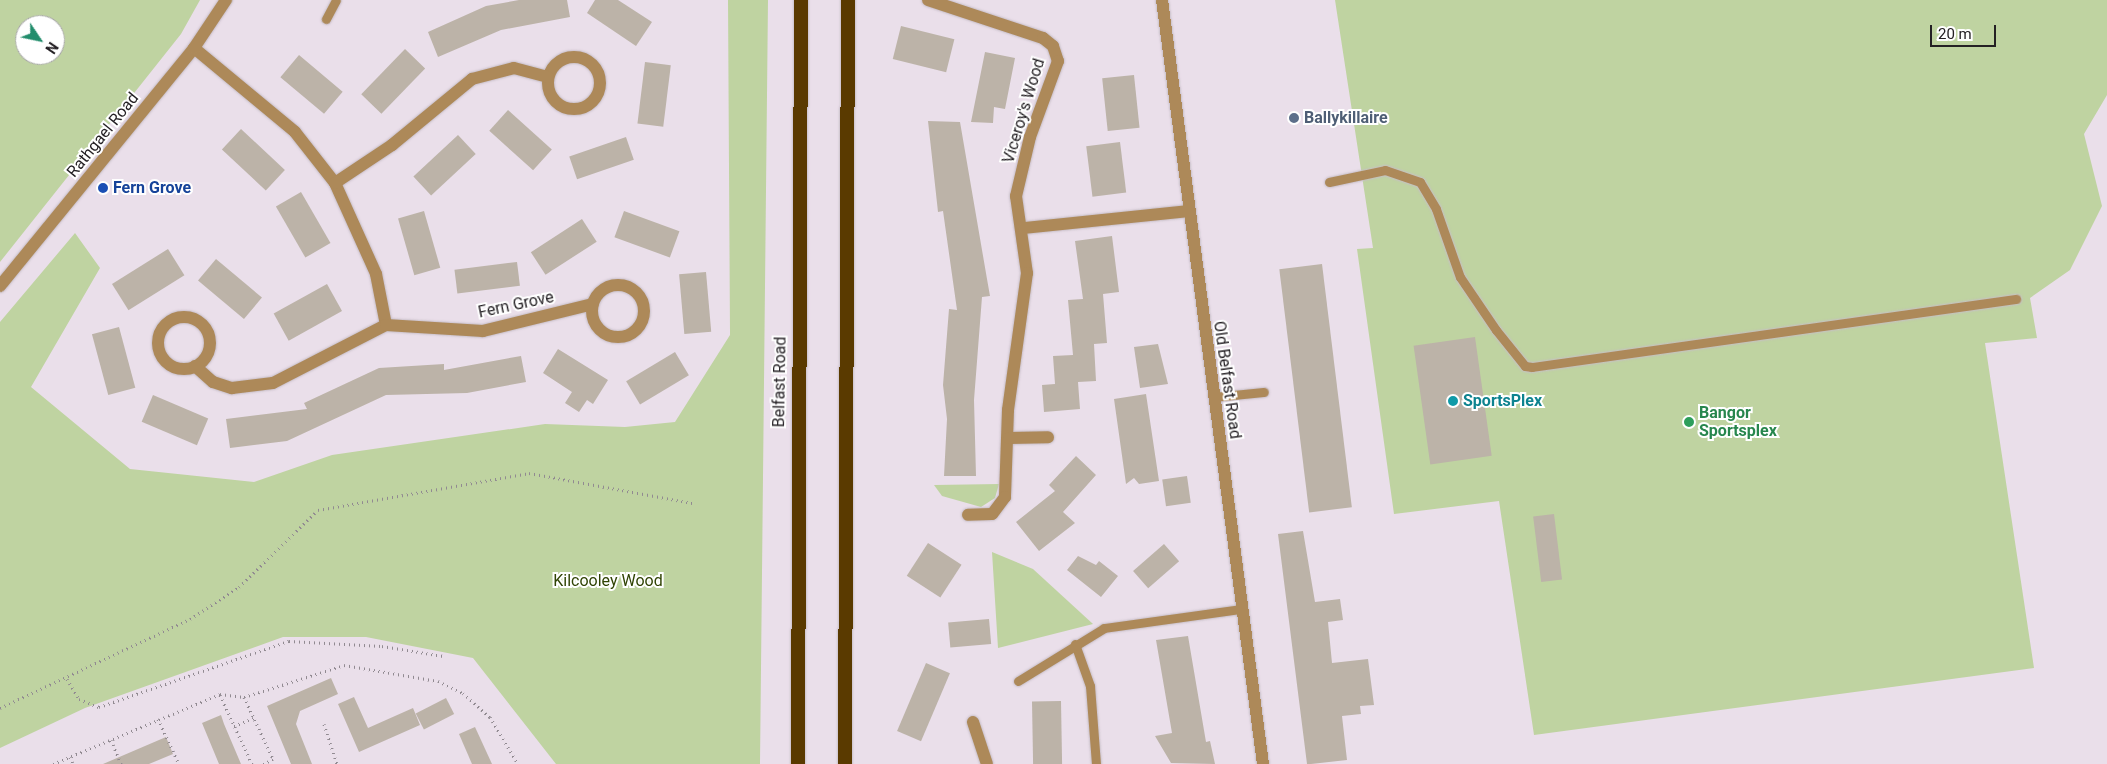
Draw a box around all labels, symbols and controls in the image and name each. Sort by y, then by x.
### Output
north arrow [15,15,65,65]
scale bar [1932,15,1998,47]
text: 20 m [1938,25,1972,43]
text: N [42,39,61,56]
street label: Viceroy's Wood [999,56,1049,166]
street label: Rathgael Road [63,89,143,181]
place label: Ballykillaire [1304,108,1388,128]
marker: Ballykillaire [1288,112,1300,124]
place label: Fern Grove [113,178,191,198]
marker: Fern Grove [97,182,109,194]
street label: Fern Grove [476,288,556,322]
street label: Old Belfast Road [1209,320,1245,440]
street label: Belfast Road [770,336,790,428]
place label: SportsPlex [1463,391,1542,411]
marker: SportsPlex [1447,395,1459,407]
place label: Bangor Sportsplex [1699,403,1777,441]
marker: Bangor Sportsplex [1683,416,1695,428]
park label: Kilcooley Wood [553,571,663,591]

